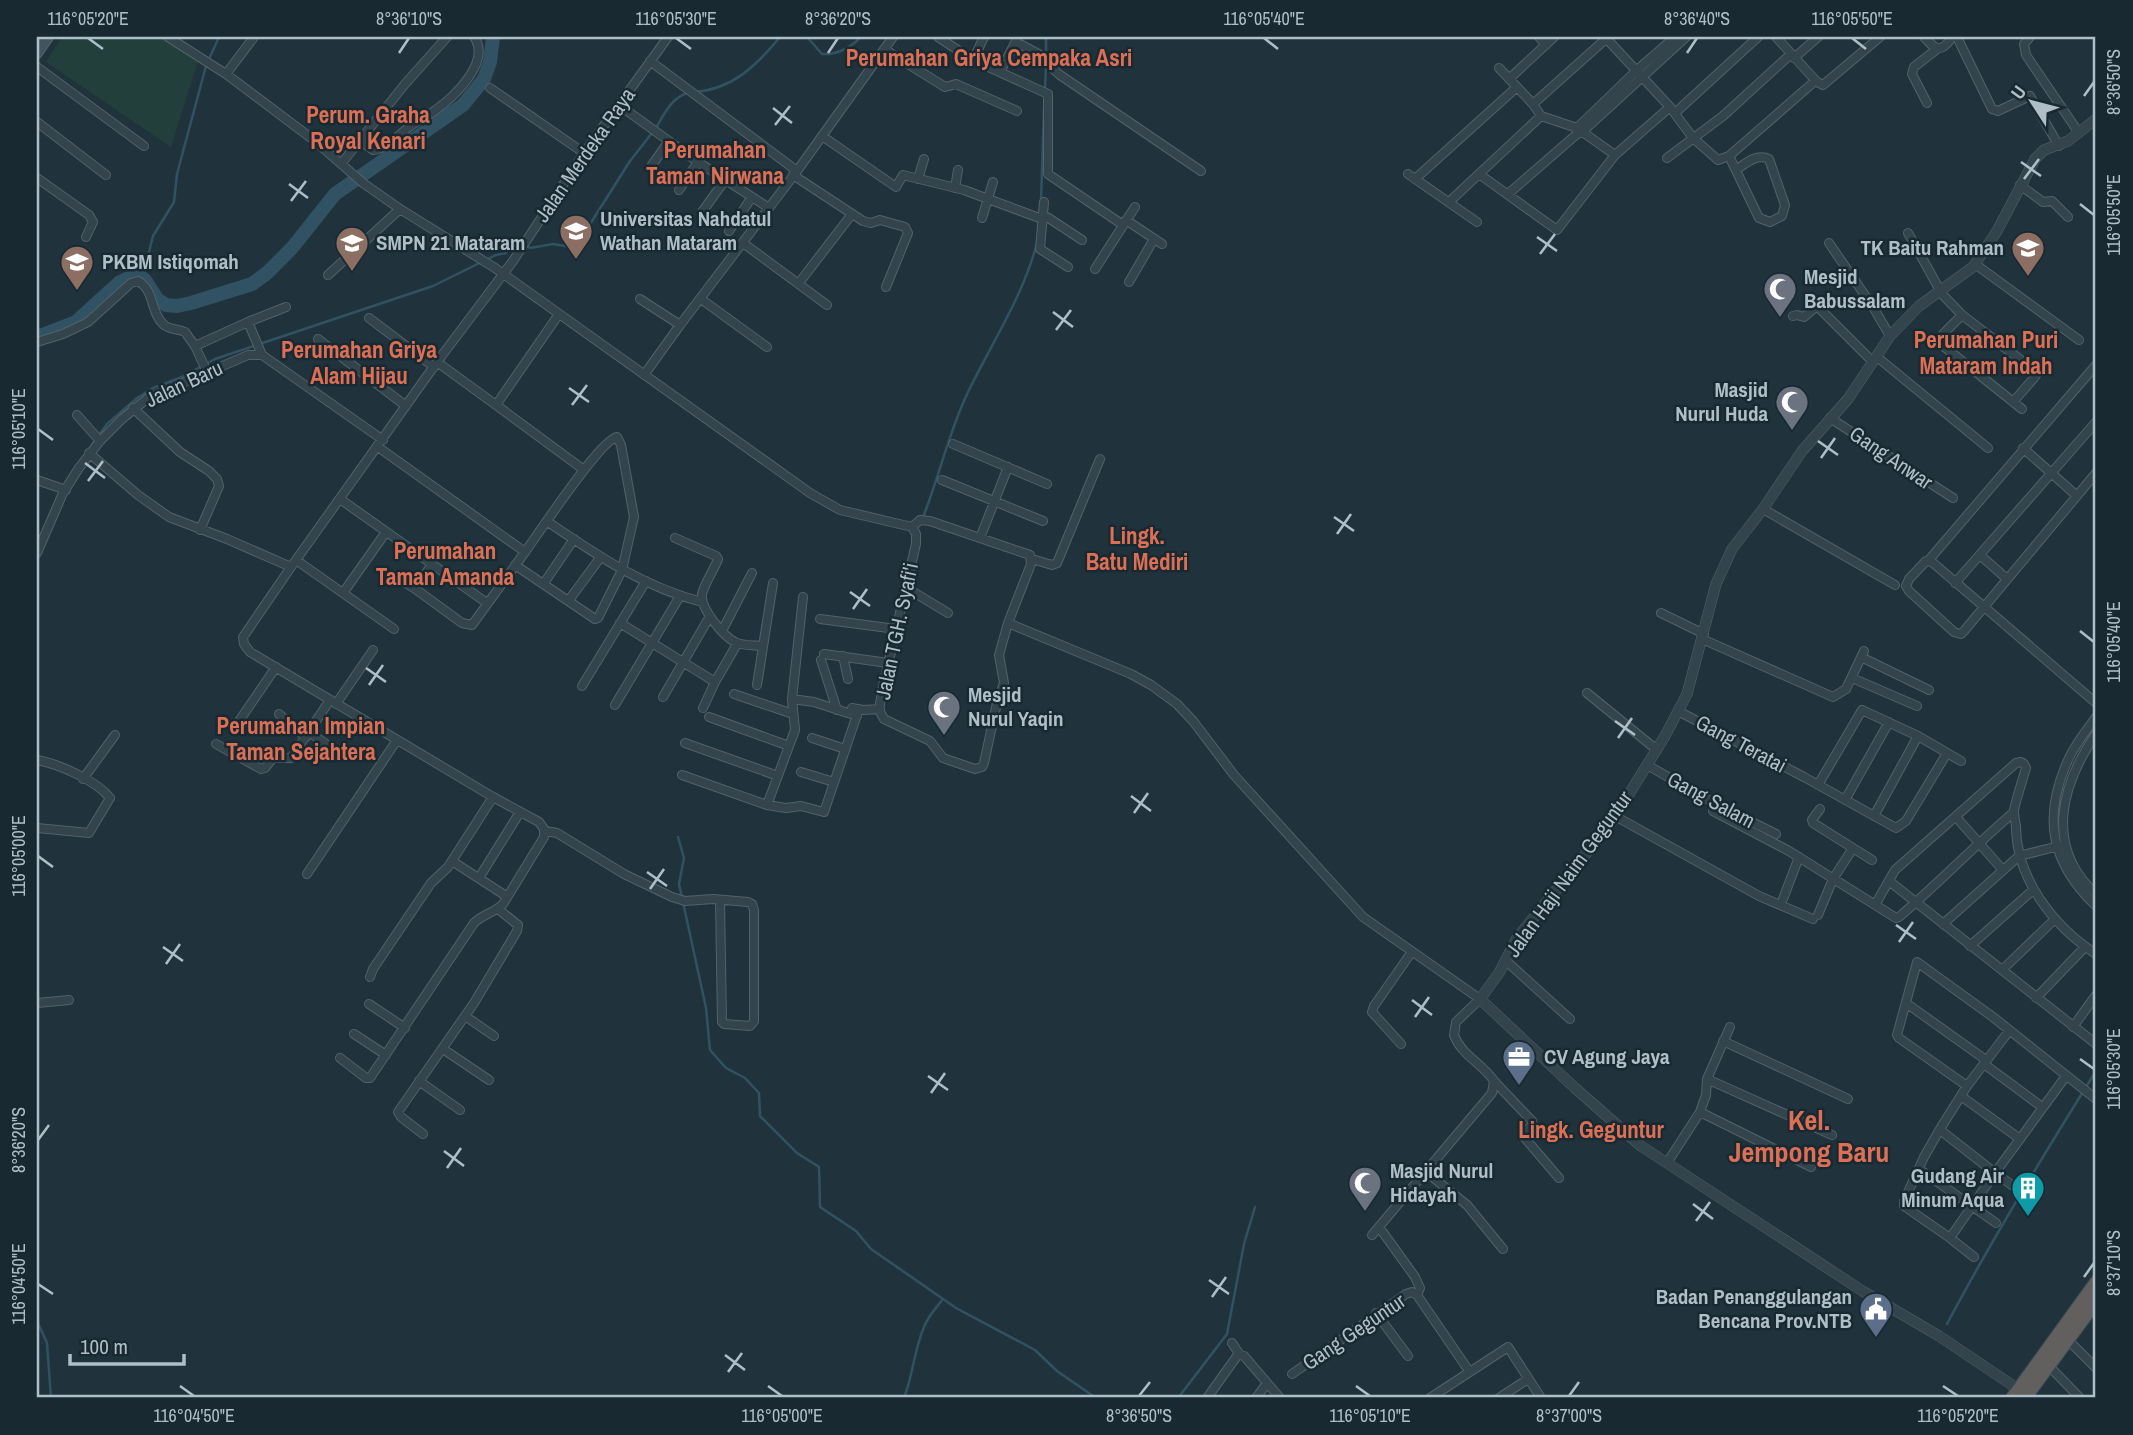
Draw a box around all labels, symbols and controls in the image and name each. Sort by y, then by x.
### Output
text: 116°05'20"E [47,6,129,31]
text: 8°36'10"S [376,6,442,31]
text: 116°05'30"E [635,6,717,31]
text: 8°36'20"S [805,6,871,31]
text: 116°05'40"E [1223,6,1305,31]
text: 8°36'40"S [1664,6,1730,31]
text: 116°05'50"E [1811,6,1893,31]
district label: Perumahan Griya Cempaka Asri [846,42,1132,73]
text: 8°36'50"S [2101,49,2126,115]
north arrow [1996,66,2066,136]
text: U [2004,80,2032,104]
street label: Jalan Merdeka Raya [527,81,642,228]
district label: Perum. Graha Royal Kenari [306,99,430,156]
district label: Perumahan Taman Nirwana [646,134,785,191]
text: 116°05'50"E [2101,174,2126,256]
place label: Universitas Nahdatul Wathan Mataram [600,204,771,257]
school or university icon: Universitas Nahdatul Wathan Mataram [557,212,595,261]
school or university icon: SMPN 21 Mataram [333,224,371,273]
place label: SMPN 21 Mataram [376,228,525,257]
school or university icon: TK Baitu Rahman [2009,229,2047,278]
place label: TK Baitu Rahman [1860,233,2004,262]
school or university icon: PKBM Istiqomah [58,243,96,292]
place label: PKBM Istiqomah [102,247,239,276]
place label: Mesjid Babussalam [1804,262,1905,315]
mosque icon: Mesjid Babussalam [1761,270,1799,319]
district label: Perumahan Puri Mataram Indah [1914,324,2058,381]
district label: Perumahan Griya Alam Hijau [281,334,438,391]
street label: Jalan Baru [140,353,227,414]
place label: Masjid Nurul Huda [1675,375,1768,428]
mosque icon: Masjid Nurul Huda [1773,383,1811,432]
text: 116°05'10"E [6,388,31,470]
street label: Gang Anwar [1844,419,1939,496]
district label: Lingk. Batu Mediri [1086,520,1188,577]
district label: Perumahan Taman Amanda [376,535,515,592]
street label: Jalan TGH. Syafi'i [868,560,925,702]
text: 116°05'40"E [2101,601,2126,683]
place label: Mesjid Nurul Yaqin [968,680,1063,733]
mosque icon: Mesjid Nurul Yaqin [925,688,963,737]
street label: Gang Teratai [1691,707,1792,780]
district label: Perumahan Impian Taman Sejahtera [217,710,385,767]
street label: Gang Salam [1662,764,1760,835]
street label: Jalan Haji Naim Geguntur [1498,784,1639,963]
text: 116°05'00"E [6,815,31,897]
text: 116°05'30"E [2101,1028,2126,1110]
office icon: CV Agung Jaya [1500,1038,1538,1087]
place label: CV Agung Jaya [1544,1042,1670,1071]
district label: Kel. Jempong Baru [1729,1101,1889,1171]
text: 8°36'20"S [6,1107,31,1173]
district label: Lingk. Geguntur [1518,1114,1664,1145]
place label: Masjid Nurul Hidayah [1390,1156,1493,1209]
place label: Gudang Air Minum Aqua [1901,1161,2004,1214]
mosque icon: Masjid Nurul Hidayah [1346,1164,1384,1213]
building icon: Gudang Air Minum Aqua [2009,1169,2047,1218]
text: 8°37'10"S [2101,1230,2126,1296]
text: 116°04'50"E [6,1243,31,1325]
place label: Badan Penanggulangan Bencana Prov.NTB [1656,1282,1852,1335]
street label: Gang Geguntur [1296,1286,1411,1377]
public building icon: Badan Penanggulangan Bencana Prov.NTB [1857,1290,1895,1339]
scale bar [70,1323,184,1367]
text: 100 m [80,1332,128,1361]
text: 116°04'50"E [153,1403,235,1428]
text: 116°05'00"E [741,1403,823,1428]
text: 8°36'50"S [1106,1403,1172,1428]
text: 116°05'10"E [1329,1403,1411,1428]
text: 8°37'00"S [1536,1403,1602,1428]
text: 116°05'20"E [1917,1403,1999,1428]

